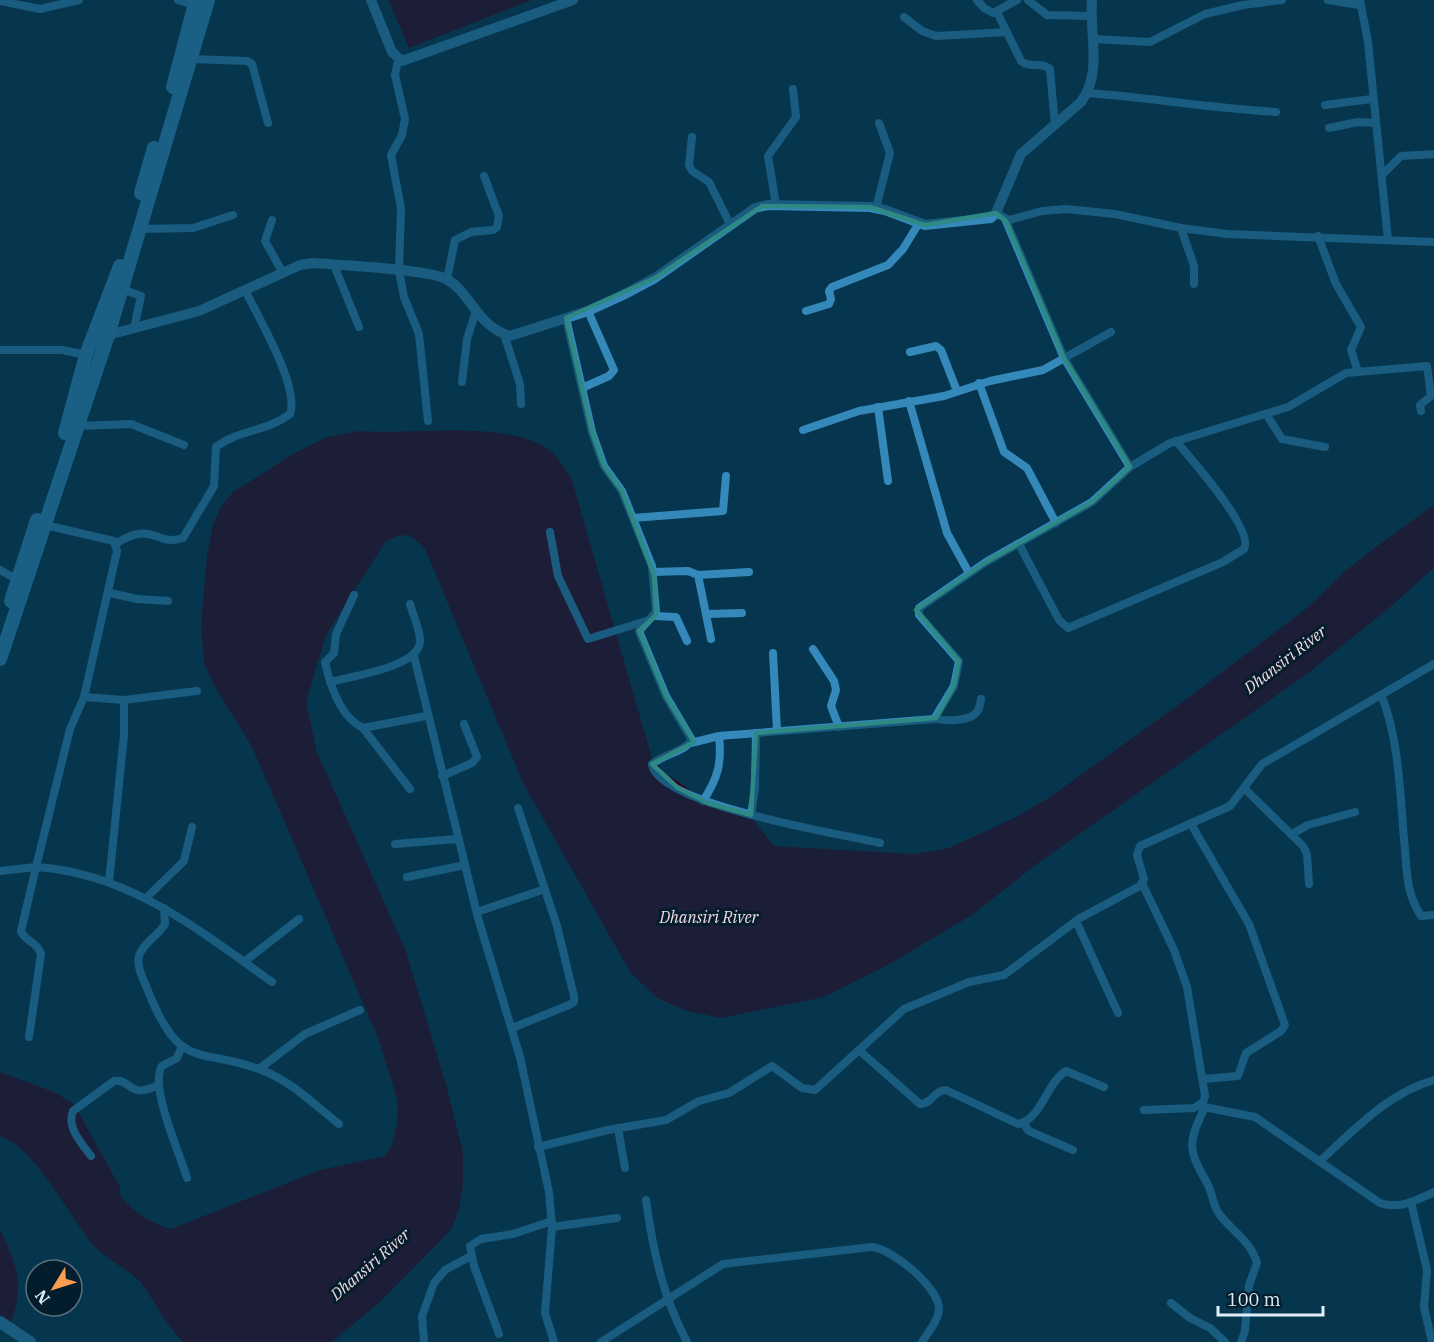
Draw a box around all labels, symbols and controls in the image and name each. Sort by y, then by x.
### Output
water label: Dhansiri River [1239,620,1331,698]
water label: Dhansiri River [658,907,760,927]
water label: Dhansiri River [325,1223,415,1305]
north arrow [24,1258,84,1318]
scale bar [1218,1279,1323,1317]
text: N [30,1286,54,1308]
text: 100 m [1227,1288,1281,1311]

